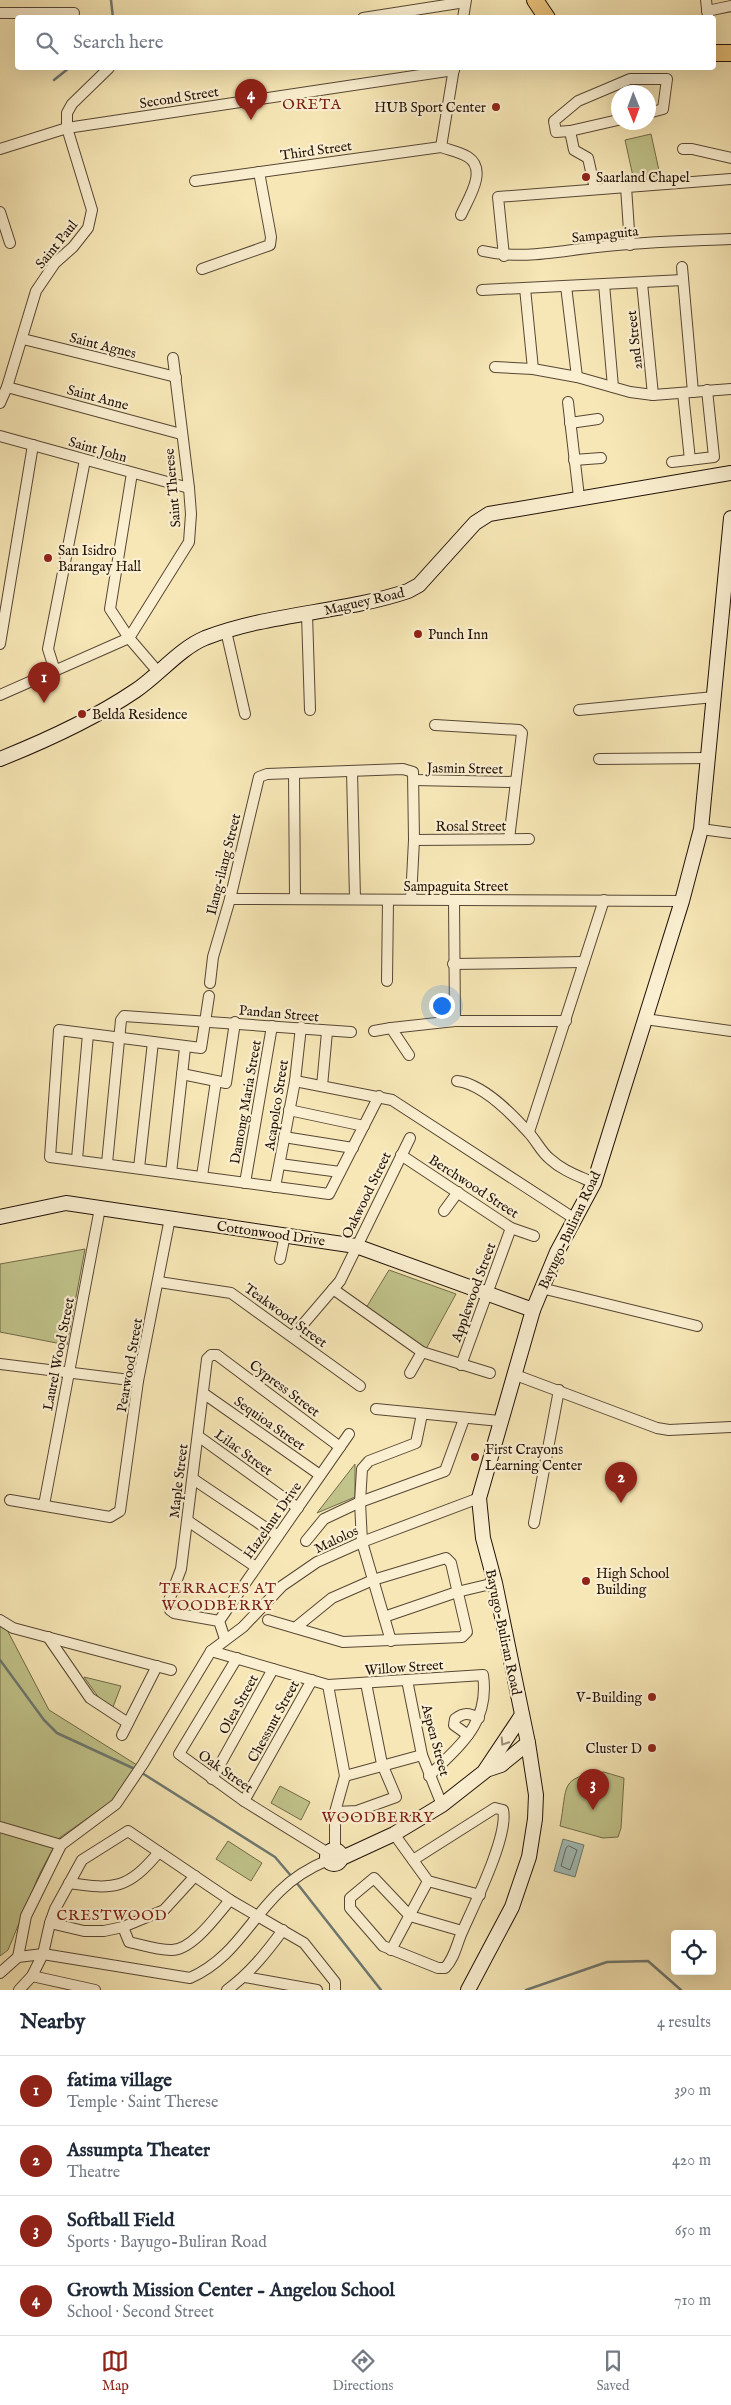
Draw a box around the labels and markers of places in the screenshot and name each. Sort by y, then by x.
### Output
pin: 4 [235,79,267,120]
place label: HUB Sport Center [374,99,486,117]
marker: HUB Sport Center [490,101,502,113]
place label: Saarland Chapel [596,169,690,187]
marker: Saarland Chapel [580,171,592,183]
place label: San Isidro Barangay Hall [58,542,141,576]
marker: San Isidro Barangay Hall [42,552,54,564]
place label: Punch Inn [428,626,489,644]
marker: Punch Inn [412,628,424,640]
pin: 1 [28,662,60,703]
place label: Belda Residence [92,706,188,724]
marker: Belda Residence [76,708,88,720]
place label: First Crayons Learning Center [485,1441,582,1475]
marker: First Crayons Learning Center [469,1451,481,1463]
pin: 2 [605,1462,637,1503]
place label: High School Building [596,1565,669,1599]
marker: High School Building [580,1575,592,1587]
place label: V-Building [575,1689,642,1707]
marker: V-Building [646,1691,658,1703]
place label: Cluster D [585,1740,642,1758]
marker: Cluster D [646,1742,658,1754]
pin: 3 [577,1769,609,1810]

